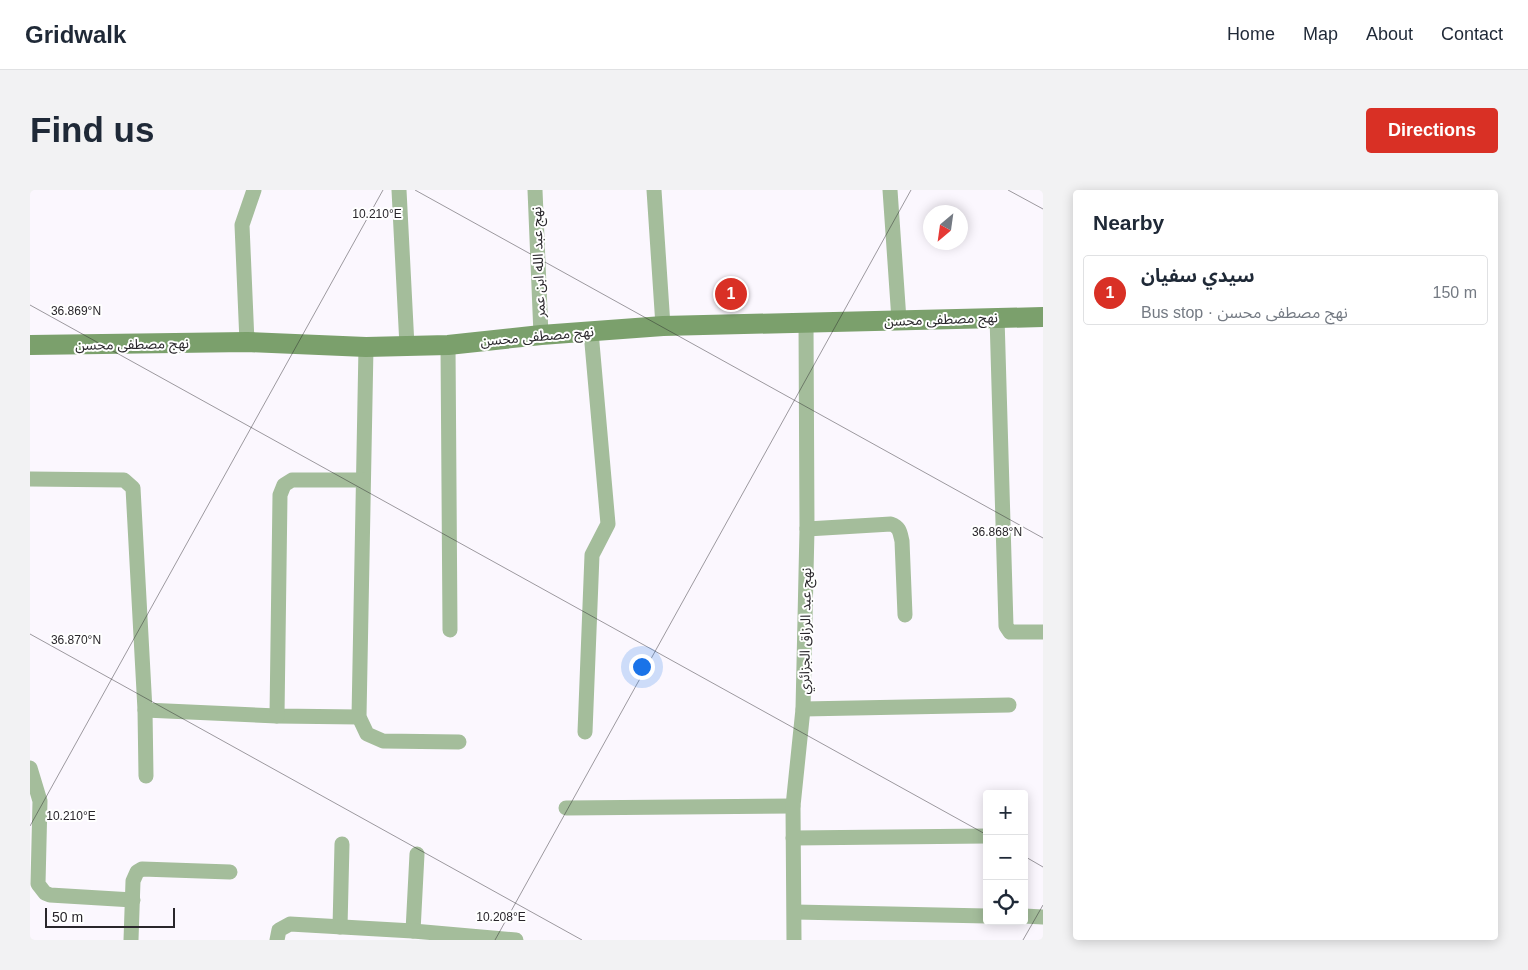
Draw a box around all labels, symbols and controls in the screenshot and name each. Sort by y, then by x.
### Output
text: Gridwalk [25,21,126,48]
text: Home [1227,24,1275,44]
text: Map [1303,24,1338,44]
text: About [1366,24,1413,44]
text: Contact [1441,24,1503,44]
button: Directions [1366,108,1498,153]
text: Find us [30,110,154,149]
north arrow [923,205,968,250]
street label: نهج عبد الله ابن عمر [528,206,551,319]
text: 10.210°E [352,207,402,221]
text: Nearby [1093,211,1164,234]
text: سيدي سفيان [1141,265,1255,286]
pin: 1 [715,275,747,313]
text: 1 [1106,284,1114,301]
text: 150 m [1433,284,1477,301]
text: 36.869°N [51,304,101,318]
text: Bus stop · نهج مصطفى محسن [1141,304,1348,321]
street label: نهج مصطفى محسن [884,309,999,332]
street label: نهج مصطفى محسن [480,323,595,352]
street label: نهج مصطفى محسن [75,335,189,356]
text: 36.868°N [972,525,1022,539]
street label: نهج عبد الرزاق الجزائري [796,567,817,695]
text: 36.870°N [51,633,101,647]
your location [629,654,655,680]
map controls [983,790,1028,925]
button: + [983,790,1028,835]
text: 10.210°E [46,809,96,823]
button: − [983,835,1028,880]
button: locate [983,880,1028,925]
scale bar [45,905,175,928]
text: 50 m [52,909,83,925]
text: 10.208°E [476,910,526,924]

